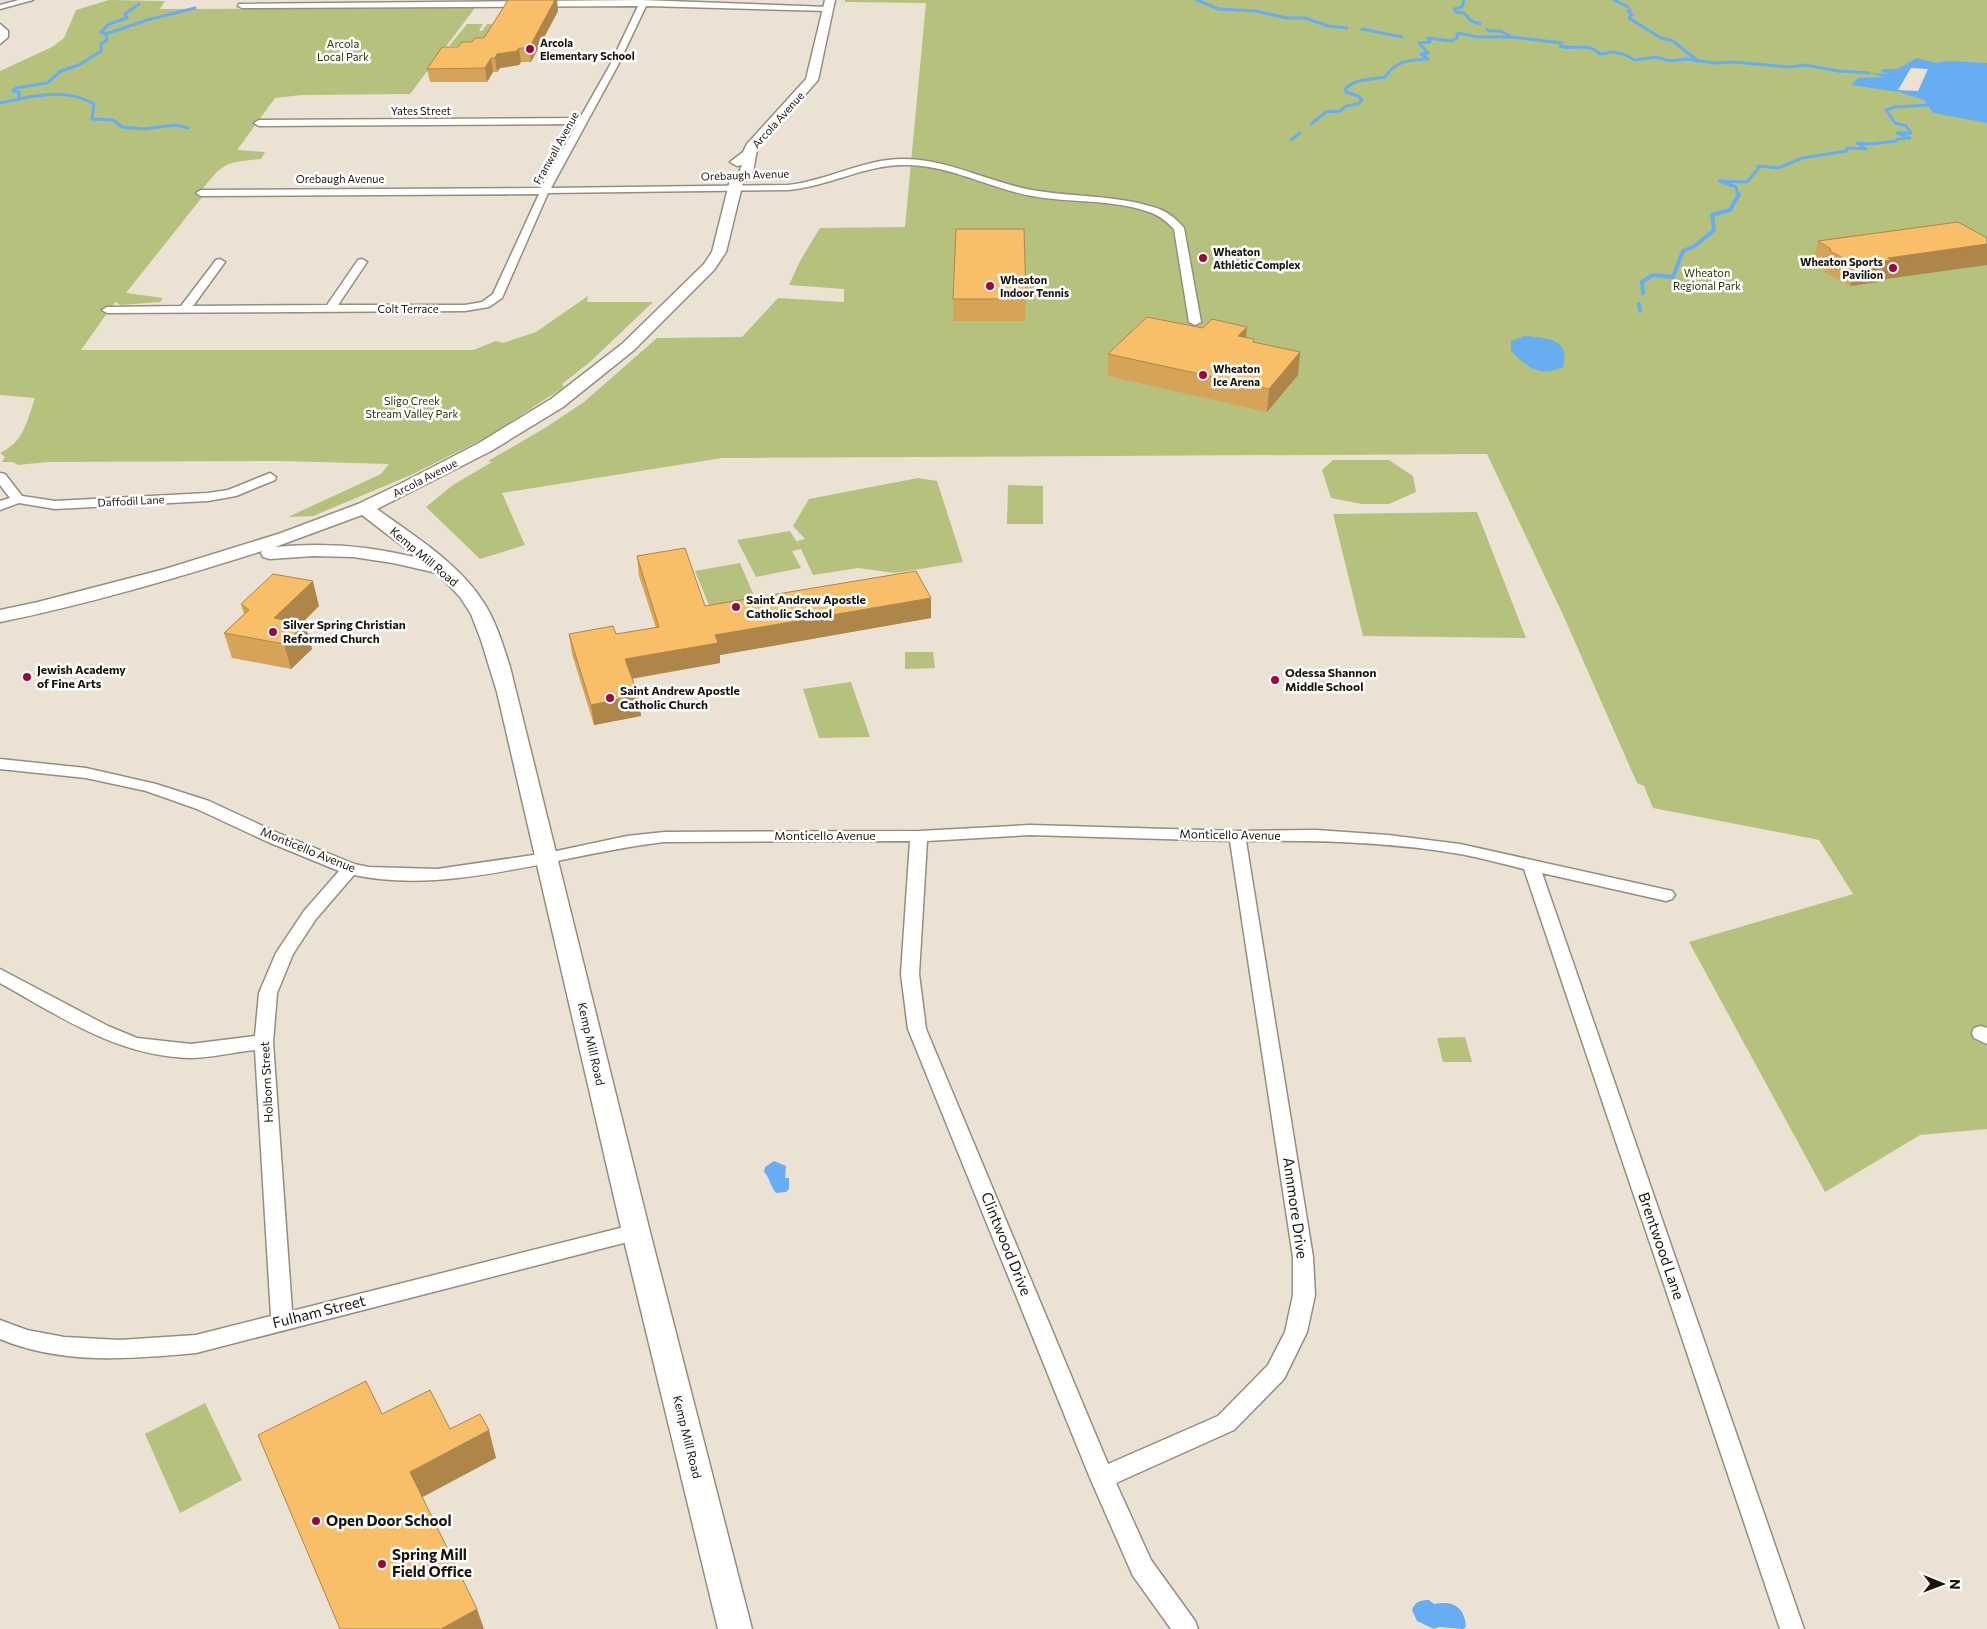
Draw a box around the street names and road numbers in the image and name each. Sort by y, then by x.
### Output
street label: Arcola Avenue [749,89,806,150]
street label: Yates Street [391,104,452,117]
street label: Franwall Avenue [530,109,581,186]
street label: Orebaugh Avenue [701,166,790,183]
street label: Orebaugh Avenue [296,172,384,185]
street label: Colt Terrace [377,302,439,315]
street label: Arcola Avenue [390,456,460,499]
street label: Daffodil Lane [97,492,165,509]
street label: Kemp Mill Road [388,524,462,589]
street label: Monticello Avenue [259,824,358,875]
street label: Monticello Avenue [1179,826,1281,842]
street label: Monticello Avenue [774,828,876,842]
street label: Kemp Mill Road [576,1001,608,1087]
street label: Holborn Street [257,1041,275,1123]
street label: Annmore Drive [1280,1156,1312,1260]
street label: Clintwood Drive [978,1189,1036,1298]
street label: Brentwood Lane [1635,1190,1689,1302]
street label: Fulham Street [270,1291,367,1331]
street label: Kemp Mill Road [671,1394,705,1480]

